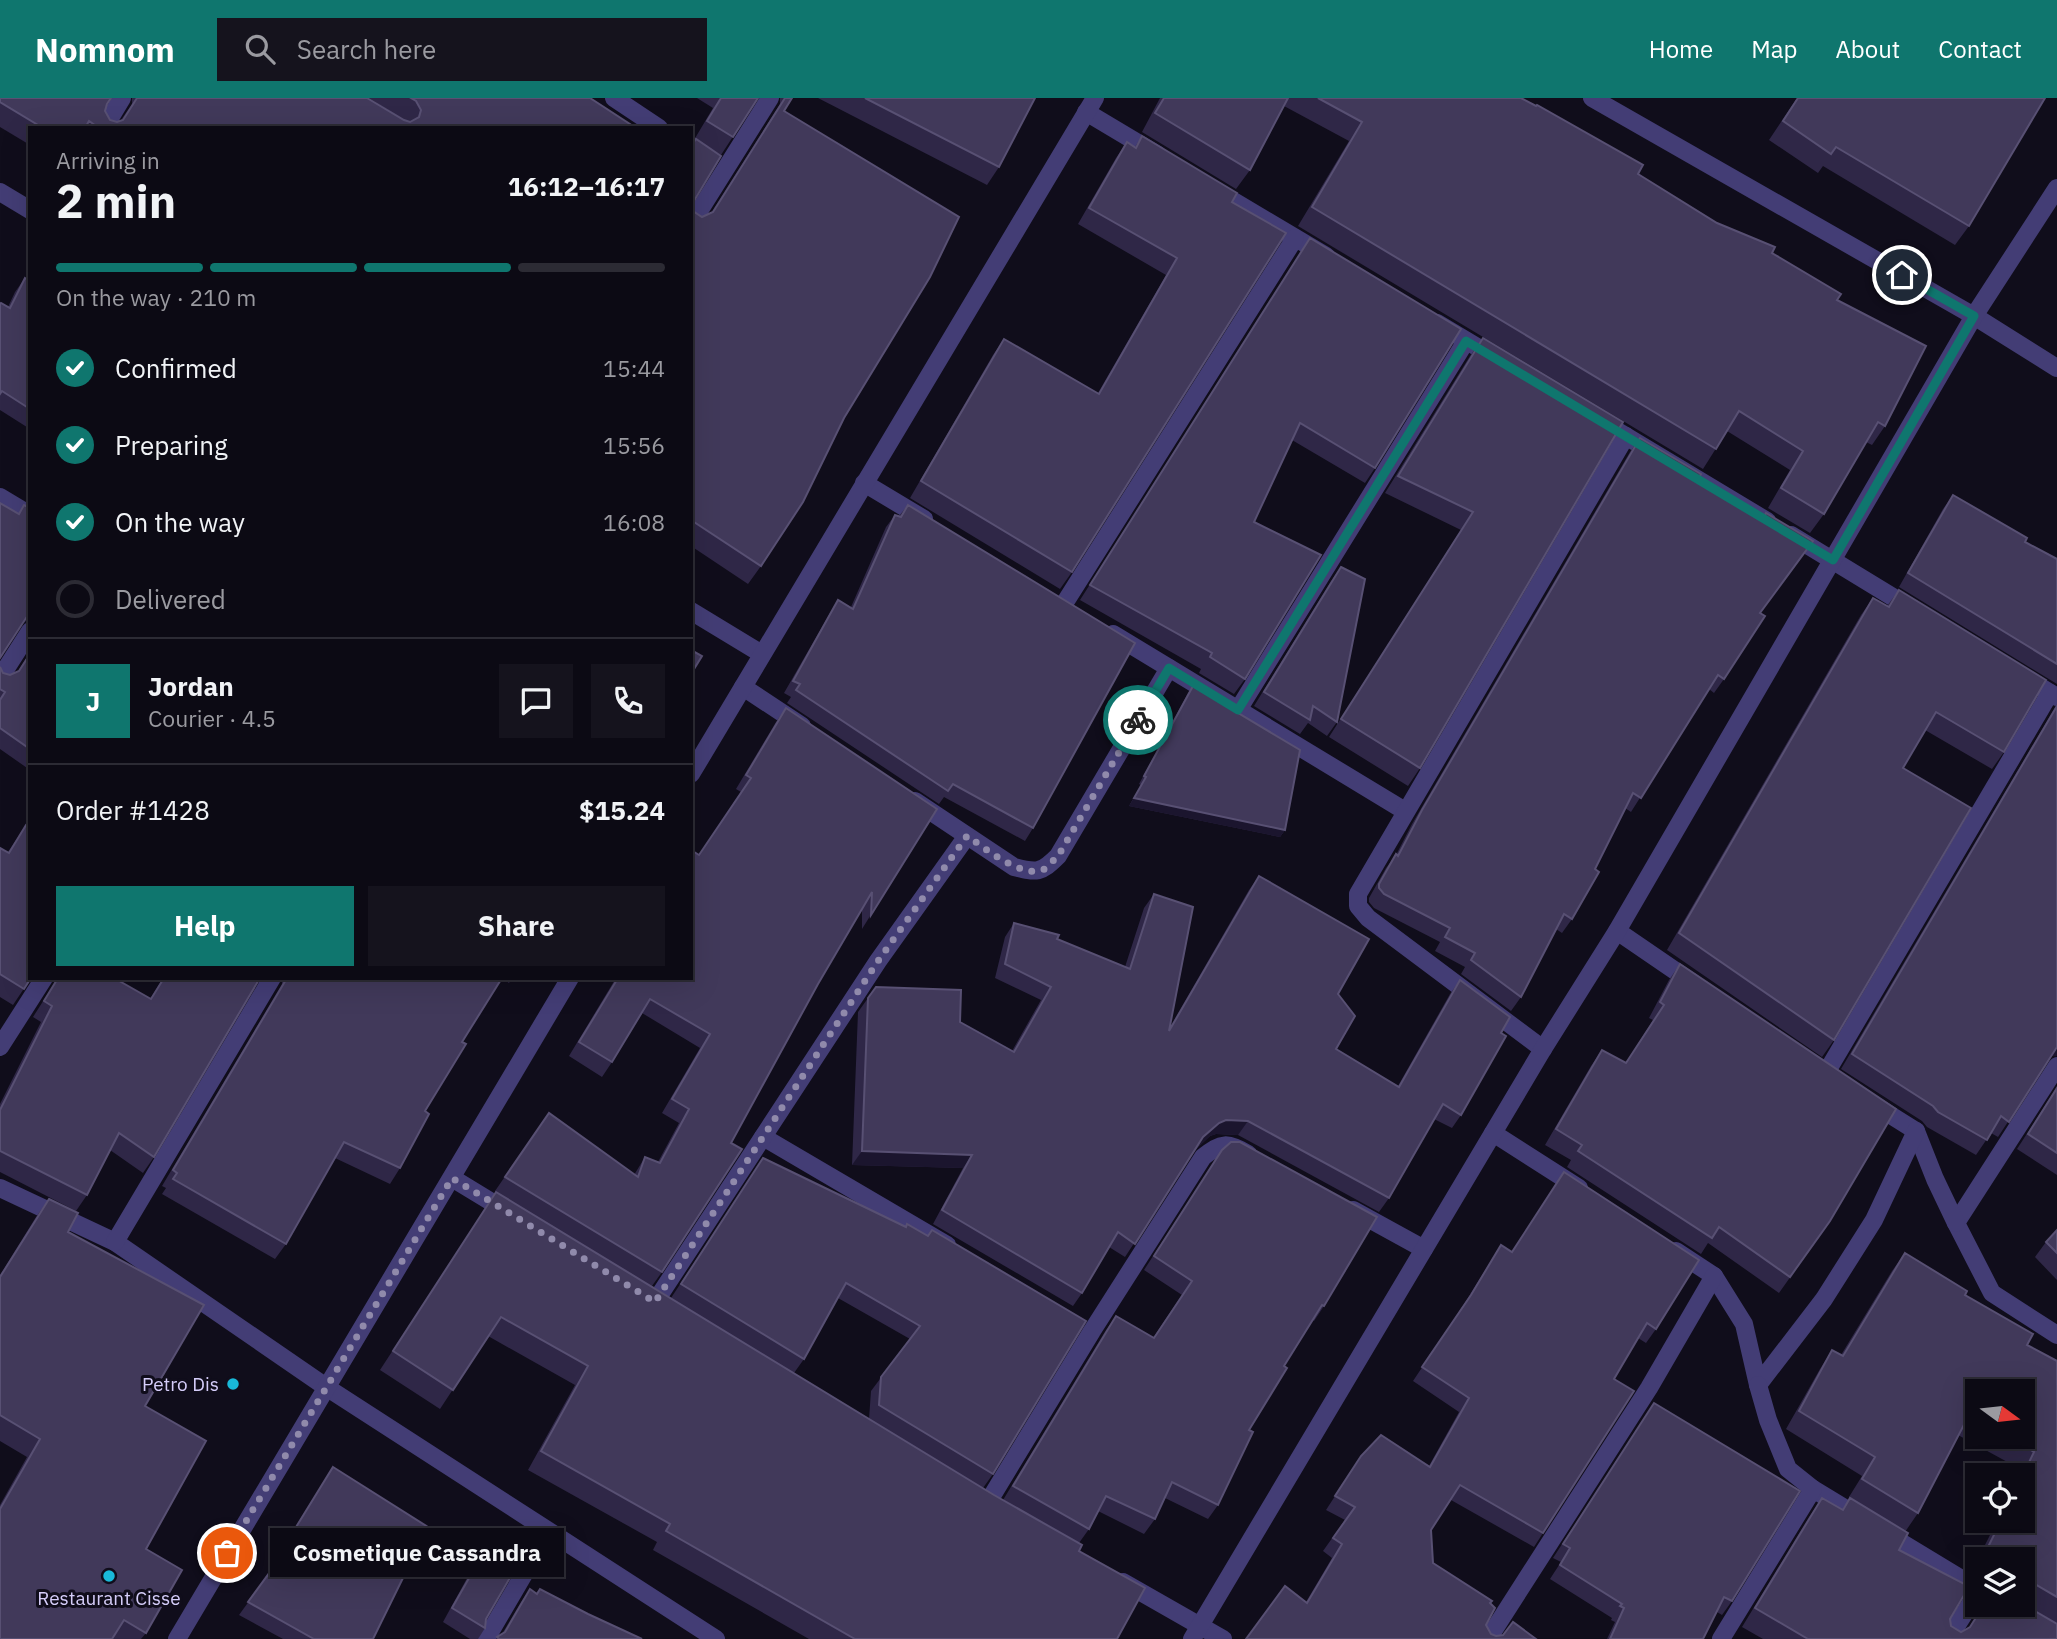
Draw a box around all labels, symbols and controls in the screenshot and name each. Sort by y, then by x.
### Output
search box [217,18,707,81]
text: Nomnom [35,28,175,71]
icon: search [241,30,279,68]
text: Search here [297,32,436,66]
text: Home [1649,33,1713,65]
text: Map [1751,33,1797,65]
text: About [1835,33,1900,65]
text: Contact [1938,33,2022,65]
text: Arriving in [56,145,160,175]
text: 16:12–16:17 [508,169,665,203]
text: 2 min [56,171,176,231]
pin [1872,245,1932,305]
icon: home [1883,256,1921,294]
text: On the way · 210 m [56,282,256,312]
icon: check [56,349,94,387]
text: Confirmed [115,351,237,385]
text: 15:44 [603,353,665,383]
icon: check [56,426,94,464]
text: Preparing [115,428,228,462]
text: 15:56 [603,430,665,460]
icon: check [56,503,94,541]
text: On the way [115,505,245,539]
text: 16:08 [603,507,665,537]
text: Delivered [115,582,226,616]
button: chat [499,664,573,738]
button: phone [591,664,665,738]
text: Jordan [148,669,234,703]
text: J [86,684,100,718]
courier [1103,685,1173,755]
icon: bike [1119,701,1157,739]
text: Courier · 4.5 [148,703,276,733]
text: Order #1428 [56,793,210,827]
text: $15.24 [579,793,665,827]
button: Help [56,886,354,966]
button: Share [368,886,665,966]
place label: Petro Dis [142,1372,219,1396]
marker: Petro Dis [225,1376,241,1392]
north arrow [1965,1379,2035,1449]
map controls [1965,1379,2035,1617]
button: locate [1965,1463,2035,1533]
pin [197,1523,257,1583]
callout: Cosmetique Cassandra [269,1528,563,1578]
icon: bag [208,1534,246,1572]
text: Cosmetique Cassandra [293,1537,541,1567]
button: layers [1965,1547,2035,1617]
marker: Restaurant Cisse [101,1568,117,1584]
place label: Restaurant Cisse [37,1586,181,1610]

